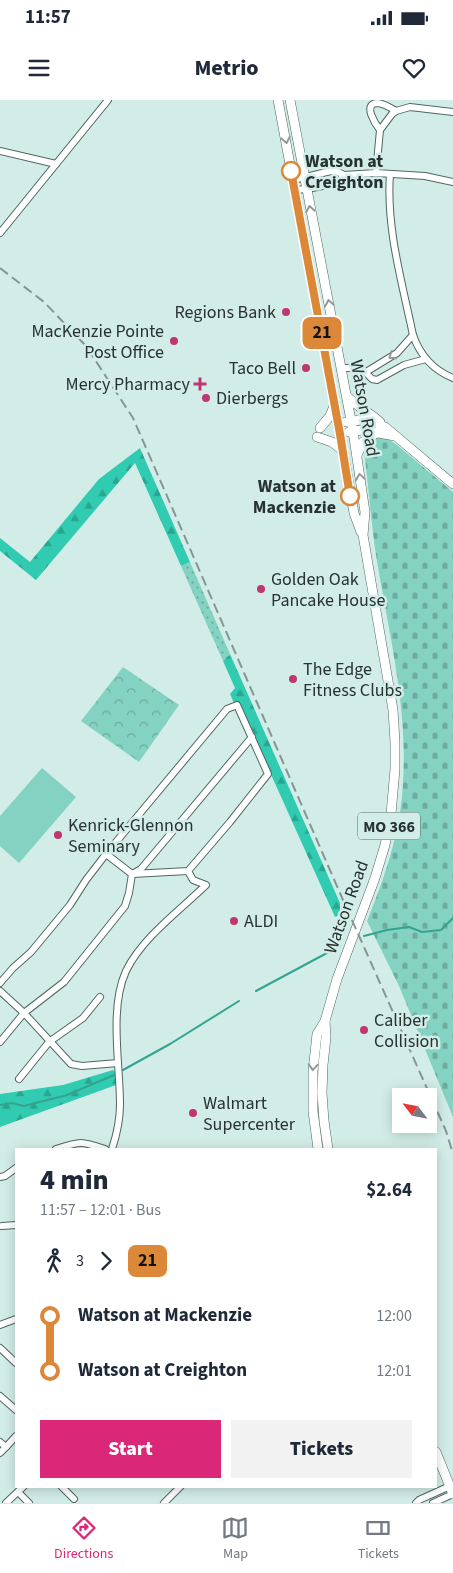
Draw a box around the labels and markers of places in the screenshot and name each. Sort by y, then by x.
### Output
place label: Watson at Creighton [305,149,384,195]
marker: Watson at Creighton [281,161,301,181]
place label: Regions Bank [175,300,276,325]
marker: Regions Bank [280,306,292,318]
place label: MacKenzie Pointe Post Office [31,319,164,365]
marker: MacKenzie Pointe Post Office [168,335,180,347]
place label: Taco Bell [229,356,296,381]
marker: Taco Bell [300,362,312,374]
place label: Mercy Pharmacy [66,372,191,397]
marker: Mercy Pharmacy [194,378,206,390]
place label: Dierbergs [216,386,288,411]
marker: Dierbergs [200,392,212,404]
place label: Watson at Mackenzie [253,474,336,520]
marker: Watson at Mackenzie [340,486,360,506]
place label: Golden Oak Pancake House [271,567,385,613]
marker: Golden Oak Pancake House [255,583,267,595]
place label: The Edge Fitness Clubs [303,657,402,703]
marker: The Edge Fitness Clubs [287,673,299,685]
place label: Kenrick-Glennon Seminary [68,813,194,859]
marker: Kenrick-Glennon Seminary [52,829,64,841]
place label: ALDI [244,909,278,934]
marker: ALDI [228,915,240,927]
place label: Caliber Collision [374,1008,439,1054]
marker: Caliber Collision [358,1024,370,1036]
place label: Walmart Supercenter [203,1091,296,1137]
marker: Walmart Supercenter [187,1107,199,1119]

